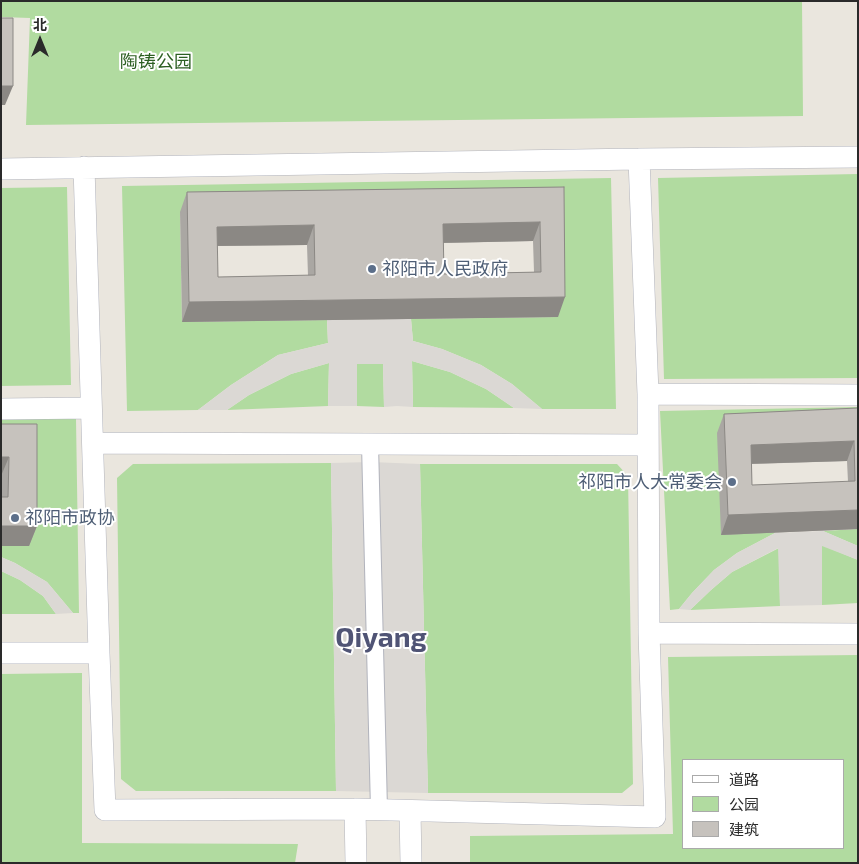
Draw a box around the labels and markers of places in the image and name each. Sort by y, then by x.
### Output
place label: 祁阳市人民政府 [382,258,508,280]
marker: 祁阳市人民政府 [366,263,378,275]
place label: 祁阳市人大常委会 [578,471,722,493]
marker: 祁阳市人大常委会 [726,476,738,488]
place label: 祁阳市政协 [25,507,115,529]
marker: 祁阳市政协 [9,512,21,524]

